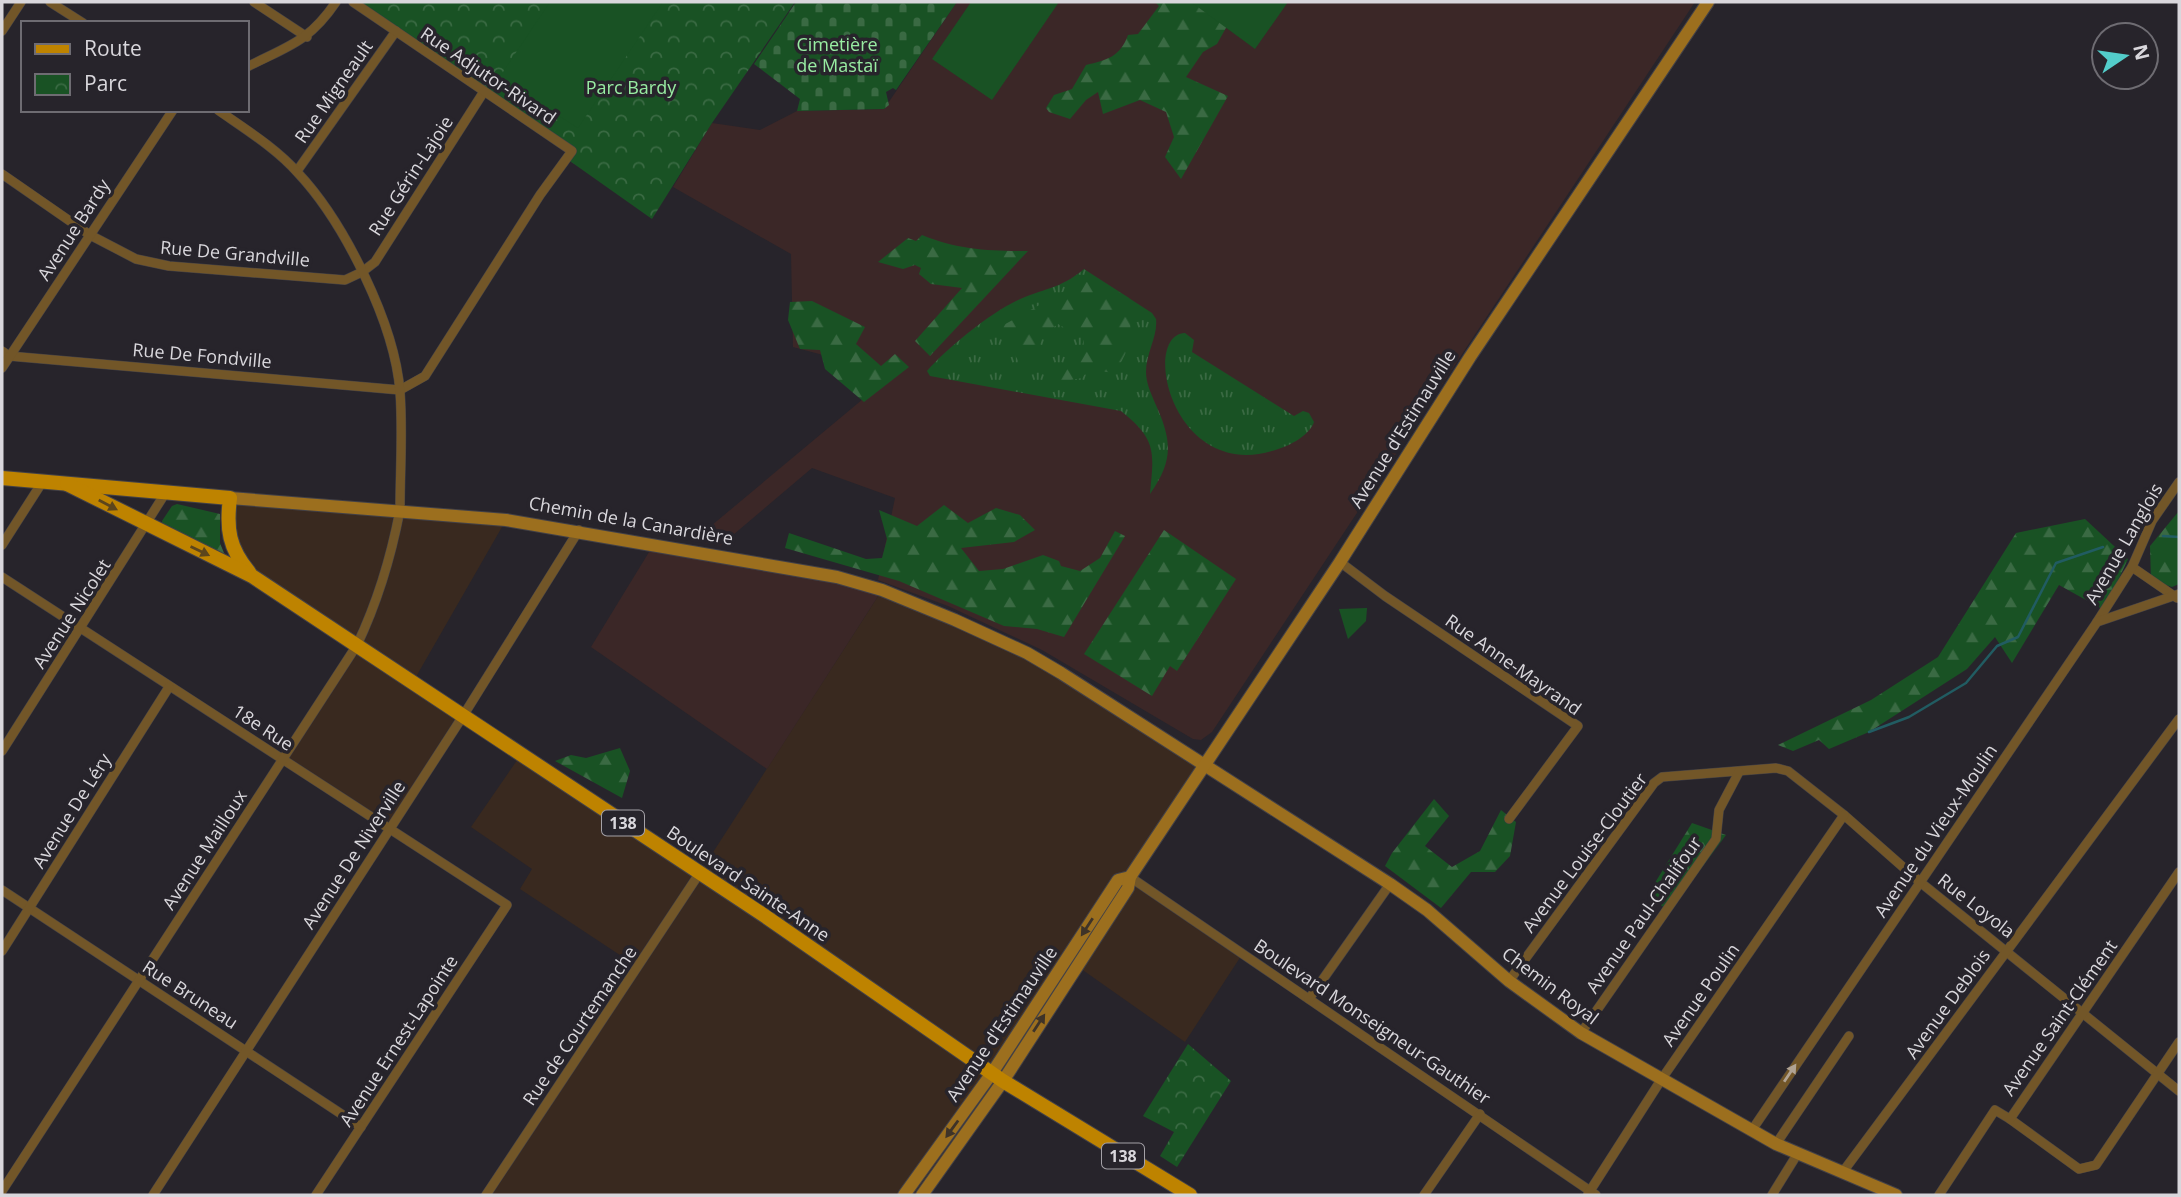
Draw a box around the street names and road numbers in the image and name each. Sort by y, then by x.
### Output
street label: Rue Adjutor-Rivard [416,21,561,129]
street label: Rue Migneault [289,35,378,148]
street label: Rue Gérin-Lajoie [362,111,458,240]
street label: Avenue Bardy [31,173,115,285]
street label: Rue De Grandville [159,235,311,271]
street label: Rue De Fondville [131,337,273,373]
street label: Avenue d'Estimauville [1344,345,1461,512]
street label: Avenue Langlois [2079,479,2168,608]
street label: Chemin de la Canardière [527,490,735,550]
street label: Avenue Nicolet [27,554,116,673]
street label: Rue Anne-Mayrand [1441,608,1586,720]
street label: 18e Rue [229,699,298,756]
street label: Avenue du Vieux-Moulin [1868,739,2002,922]
street label: Avenue De Léry [26,748,117,872]
street label: Avenue Louise-Cloutier [1516,767,1652,937]
street label: Avenue De Niverville [296,776,410,933]
street label: Avenue Mailloux [156,784,252,914]
road number: 138 [602,810,644,836]
street label: Boulevard Sainte-Anne [662,820,835,947]
street label: Avenue Paul-Chalifour [1580,831,1707,998]
street label: Rue Loyola [1933,868,2020,943]
street label: Boulevard Monseigneur-Gauthier [1250,933,1496,1110]
street label: Avenue Saint-Clément [1996,935,2122,1100]
street label: Avenue Poulin [1656,938,1744,1051]
street label: Rue de Courtemanche [517,941,641,1110]
street label: Avenue d'Estimauville [940,941,1062,1106]
street label: Chemin Royal [1497,941,1604,1029]
street label: Avenue Deblois [1899,944,1995,1063]
street label: Avenue Ernest-Lapointe [334,950,463,1131]
street label: Rue Bruneau [138,954,243,1034]
road number: 138 [1102,1144,1144,1168]

